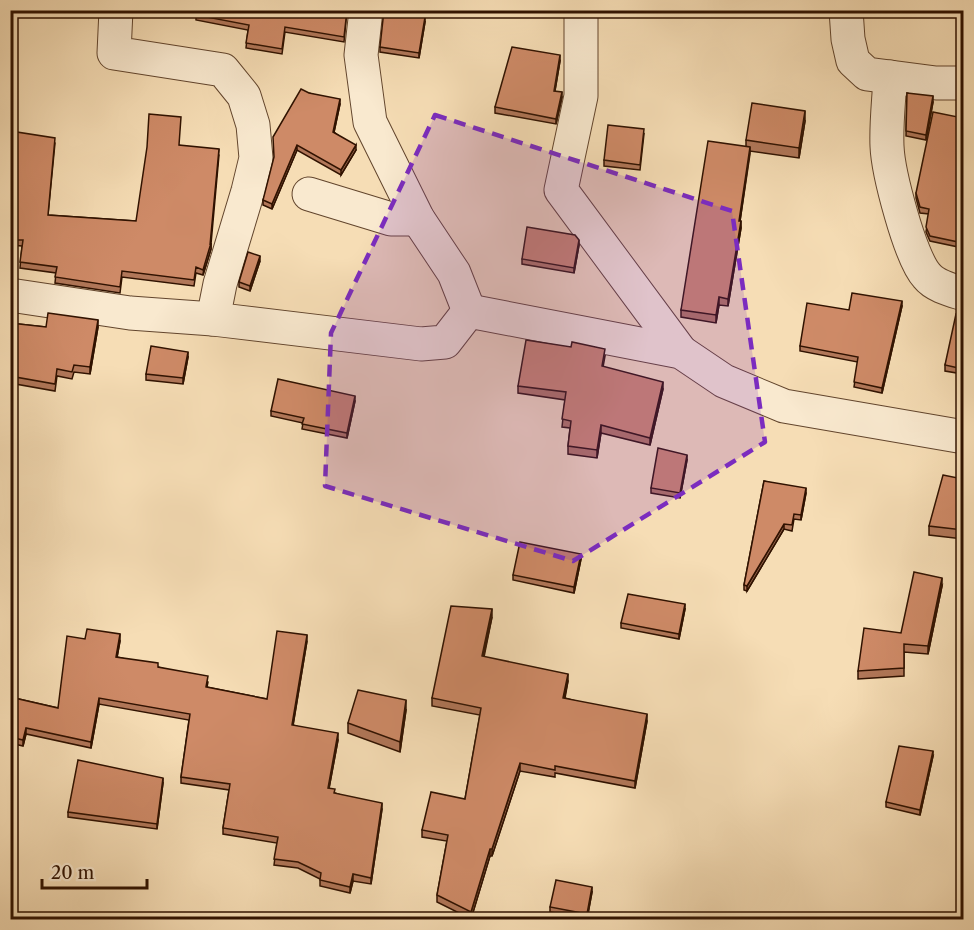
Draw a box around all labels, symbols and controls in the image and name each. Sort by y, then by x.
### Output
scale bar [42,852,147,890]
text: 20 m [51,862,95,884]

